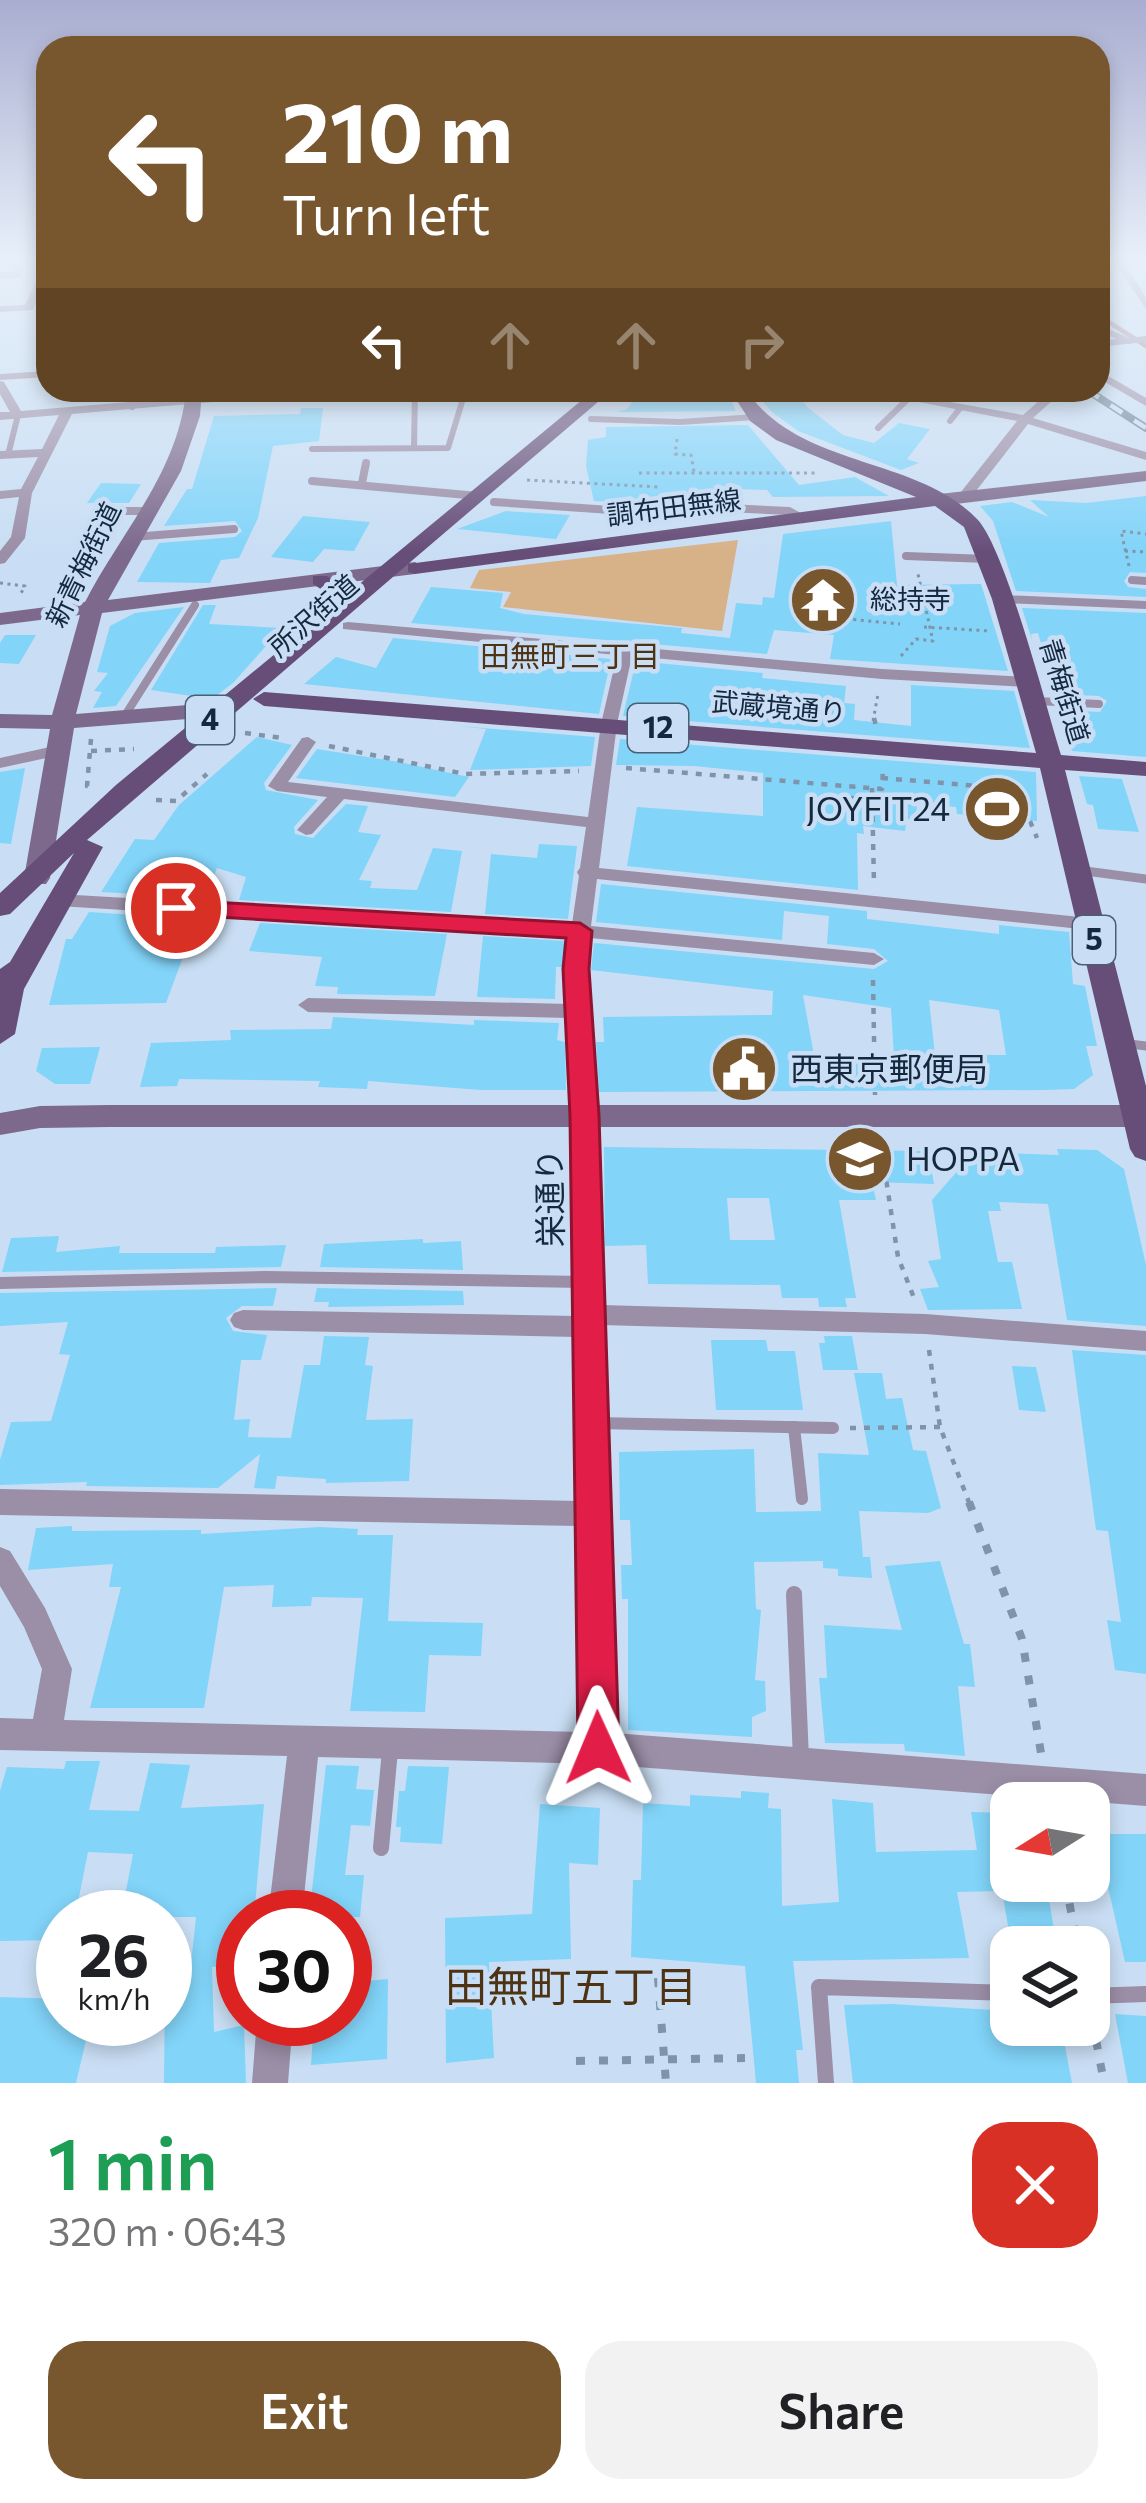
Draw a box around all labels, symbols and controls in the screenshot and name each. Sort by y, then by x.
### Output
text: 210 m [282,78,513,180]
icon: left [84,84,240,240]
text: Turn left [282,180,490,246]
icon: left [351,312,417,378]
icon: ahead [477,312,543,378]
icon: ahead [603,312,669,378]
icon: right [729,312,795,378]
street label: 調布田無線 [605,482,743,531]
street label: 新青梅街道 [38,496,127,632]
temple icon: 総持寺 [788,565,858,635]
street label: 所沢街道 [261,567,365,663]
place label: 総持寺 [870,582,951,615]
street label: 青梅街道 [1034,634,1097,747]
district label: 田無町三丁目 [480,636,660,673]
street label: 武蔵境通り [710,684,848,729]
road number: 4 [186,696,234,744]
road number: 12 [628,704,688,752]
sports icon: JOYFIT24 [962,774,1032,844]
place label: JOYFIT24 [806,787,950,828]
pin [125,857,227,959]
icon: arrive [143,875,209,941]
road number: 5 [1073,916,1115,964]
public building icon: 西東京郵便局 [709,1034,779,1104]
place label: 西東京郵便局 [790,1047,988,1088]
school or university icon: HOPPA [825,1124,895,1194]
place label: HOPPA [906,1137,1020,1178]
street label: 栄通り [527,1148,570,1248]
position arrow [535,1685,661,1811]
north arrow [990,1782,1110,1902]
map controls [990,1782,1110,2046]
speed limit sign: 30 [216,1890,372,2046]
text: 26 [79,1916,149,1989]
button: layers [990,1926,1110,2046]
district label: 田無町五丁目 [445,1959,697,2011]
text: km/h [78,1979,150,2016]
text: 1 min [48,2117,218,2205]
button: close [972,2122,1098,2248]
text: 320 m · 06:43 [48,2206,287,2254]
button: Exit [48,2341,561,2479]
button: Share [585,2341,1098,2479]

